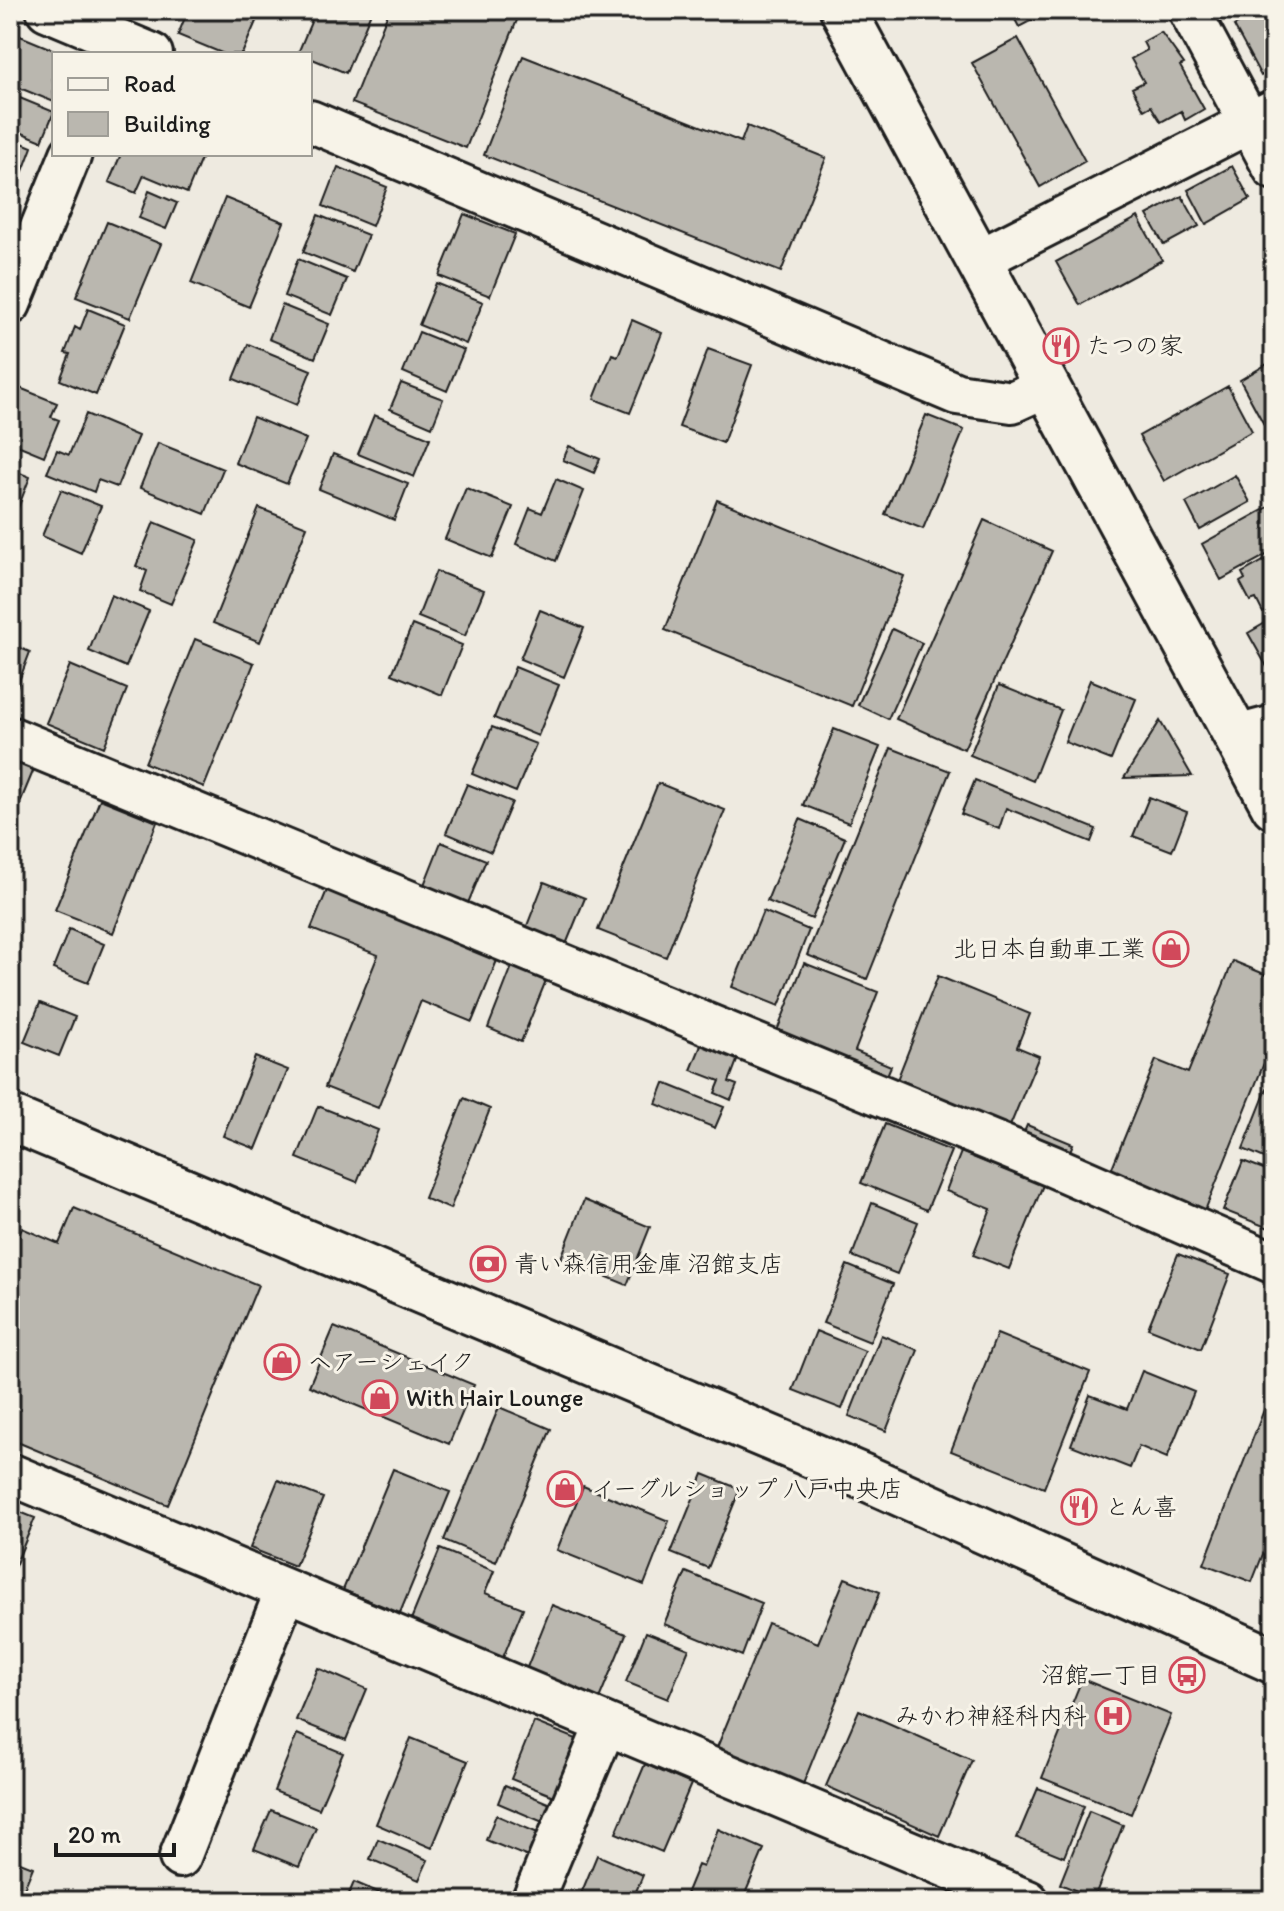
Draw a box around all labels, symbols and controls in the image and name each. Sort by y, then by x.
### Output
legend [52,52,312,156]
text: Road [124,69,176,98]
text: Building [124,109,211,138]
restaurant icon: たつの家 [1042,327,1080,365]
place label: たつの家 [1087,331,1183,360]
shop icon: 北日本自動車工業 [1152,930,1190,968]
place label: 北日本自動車工業 [953,934,1145,963]
bank icon: 青い森信用金庫 沼館支店 [469,1245,507,1283]
place label: 青い森信用金庫 沼館支店 [514,1249,783,1278]
shop icon: ヘアーシェイク [263,1343,301,1381]
place label: ヘアーシェイク [308,1347,475,1376]
shop icon: With Hair Lounge [361,1379,399,1417]
place label: With Hair Lounge [406,1383,584,1412]
shop icon: イーグルショップ 八戸中央店 [546,1470,584,1508]
place label: イーグルショップ 八戸中央店 [591,1474,903,1503]
restaurant icon: とん喜 [1060,1488,1098,1526]
place label: とん喜 [1105,1492,1177,1521]
bus stop icon: 沼館一丁目 [1168,1656,1206,1694]
place label: 沼館一丁目 [1041,1660,1161,1689]
hospital icon: みかわ神経科内科 [1094,1697,1132,1735]
place label: みかわ神経科内科 [895,1701,1087,1730]
scale bar [56,1807,174,1857]
text: 20 m [68,1820,121,1849]

